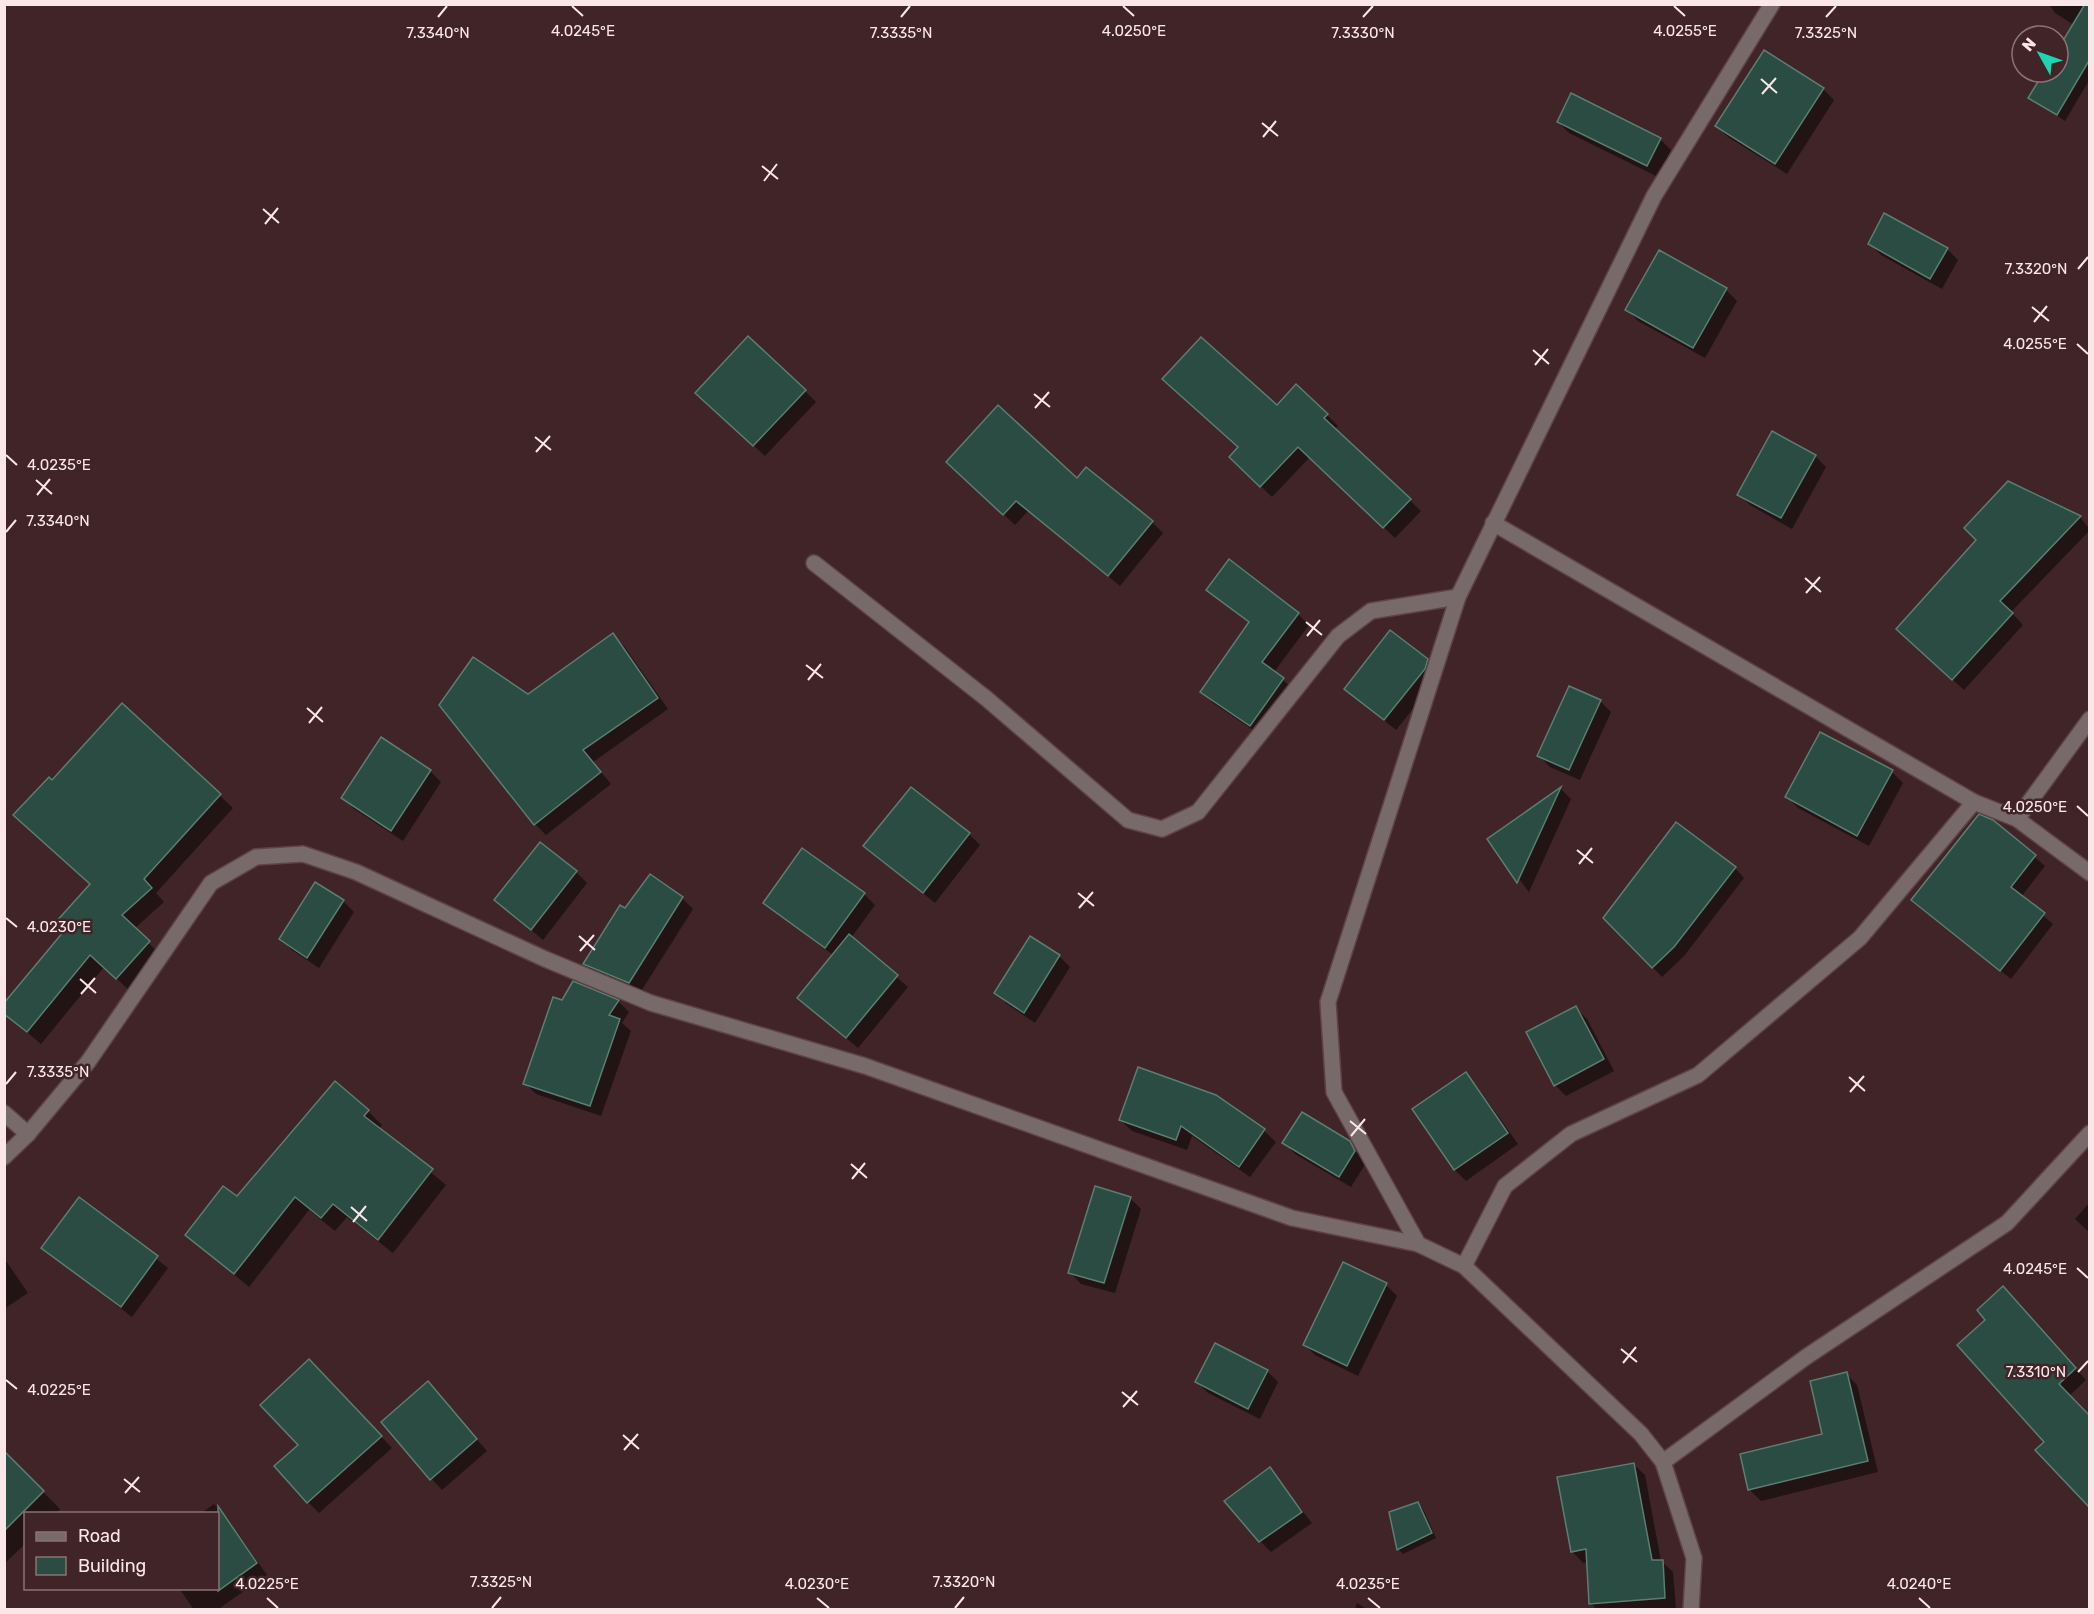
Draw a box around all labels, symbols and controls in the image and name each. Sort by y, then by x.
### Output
text: 4.0245°E [551,22,615,40]
text: 4.0250°E [1102,22,1166,40]
text: 4.0255°E [1653,22,1717,40]
text: 7.3340°N [406,24,470,42]
text: 7.3335°N [870,24,932,42]
text: 7.3330°N [1331,24,1395,42]
text: 7.3325°N [1795,24,1857,42]
north arrow [2010,24,2070,84]
text: N [2018,34,2040,55]
text: 7.3320°N [2004,260,2068,278]
text: 4.0255°E [2003,335,2067,353]
text: 4.0235°E [27,456,91,474]
text: 7.3340°N [26,512,90,530]
text: 4.0250°E [2003,798,2067,816]
text: 4.0230°E [27,918,91,936]
text: 7.3335°N [27,1063,89,1081]
text: 4.0245°E [2003,1260,2067,1278]
text: 7.3310°N [2006,1363,2066,1381]
text: 4.0225°E [27,1381,91,1399]
legend [24,1512,219,1590]
text: Road [78,1525,121,1547]
text: Building [78,1555,146,1577]
text: 7.3325°N [470,1573,532,1591]
text: 7.3320°N [932,1573,996,1591]
text: 4.0225°E [235,1575,299,1593]
text: 4.0230°E [785,1575,849,1593]
text: 4.0235°E [1336,1575,1400,1593]
text: 4.0240°E [1887,1575,1951,1593]

